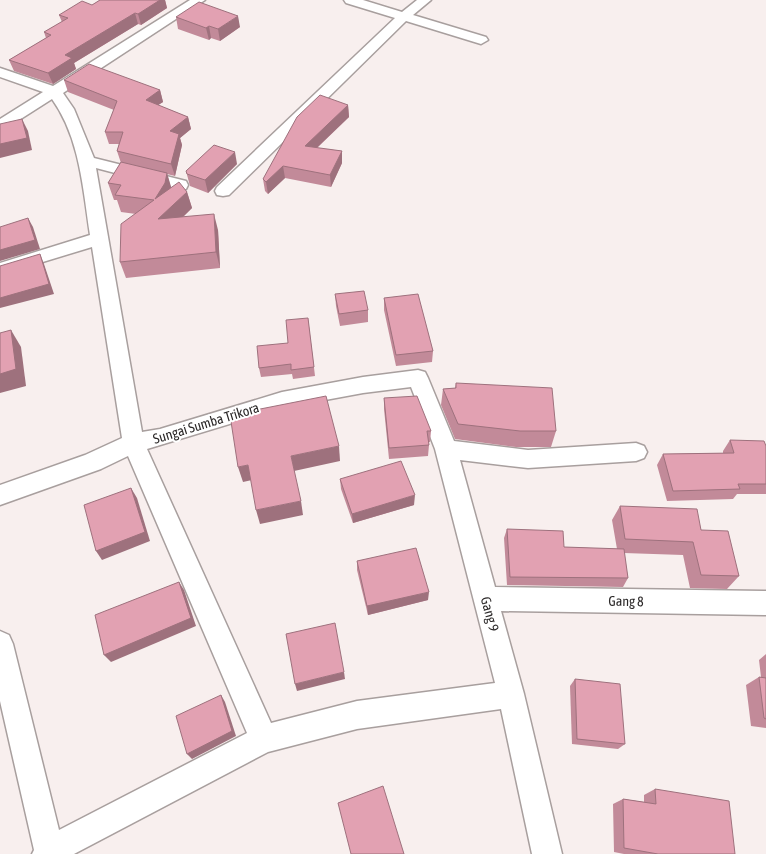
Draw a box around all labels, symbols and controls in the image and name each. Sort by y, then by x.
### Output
street label: Sungai Sumba Trikora [151,399,261,447]
street label: Gang 8 [608,593,644,609]
street label: Gang 9 [478,595,502,633]

